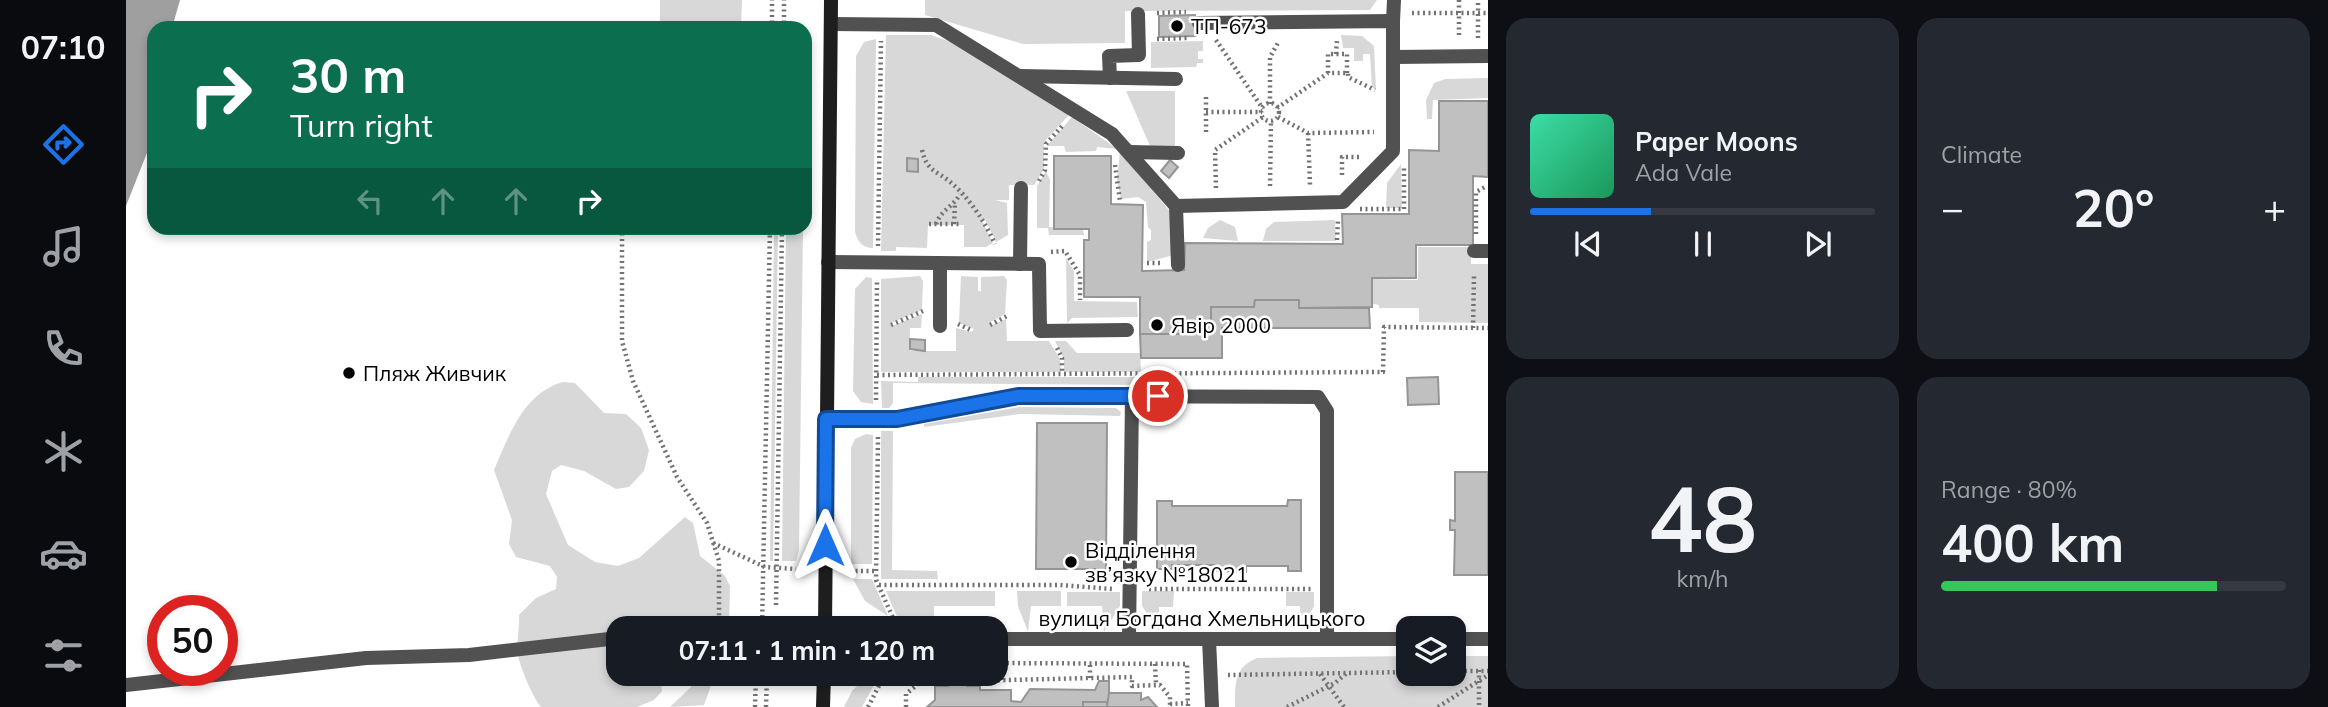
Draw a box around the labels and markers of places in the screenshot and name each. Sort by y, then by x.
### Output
place label: ТП-673 [1191,13,1267,39]
marker: ТП-673 [1169,18,1185,34]
place label: Явір 2000 [1171,312,1271,338]
marker: Явір 2000 [1149,317,1165,333]
place label: Пляж Живчик [363,360,507,386]
marker: Пляж Живчик [341,365,357,381]
pin [1128,366,1188,426]
place label: Відділення зв’язку №18021 [1085,537,1248,587]
marker: Відділення зв’язку №18021 [1063,554,1079,570]

